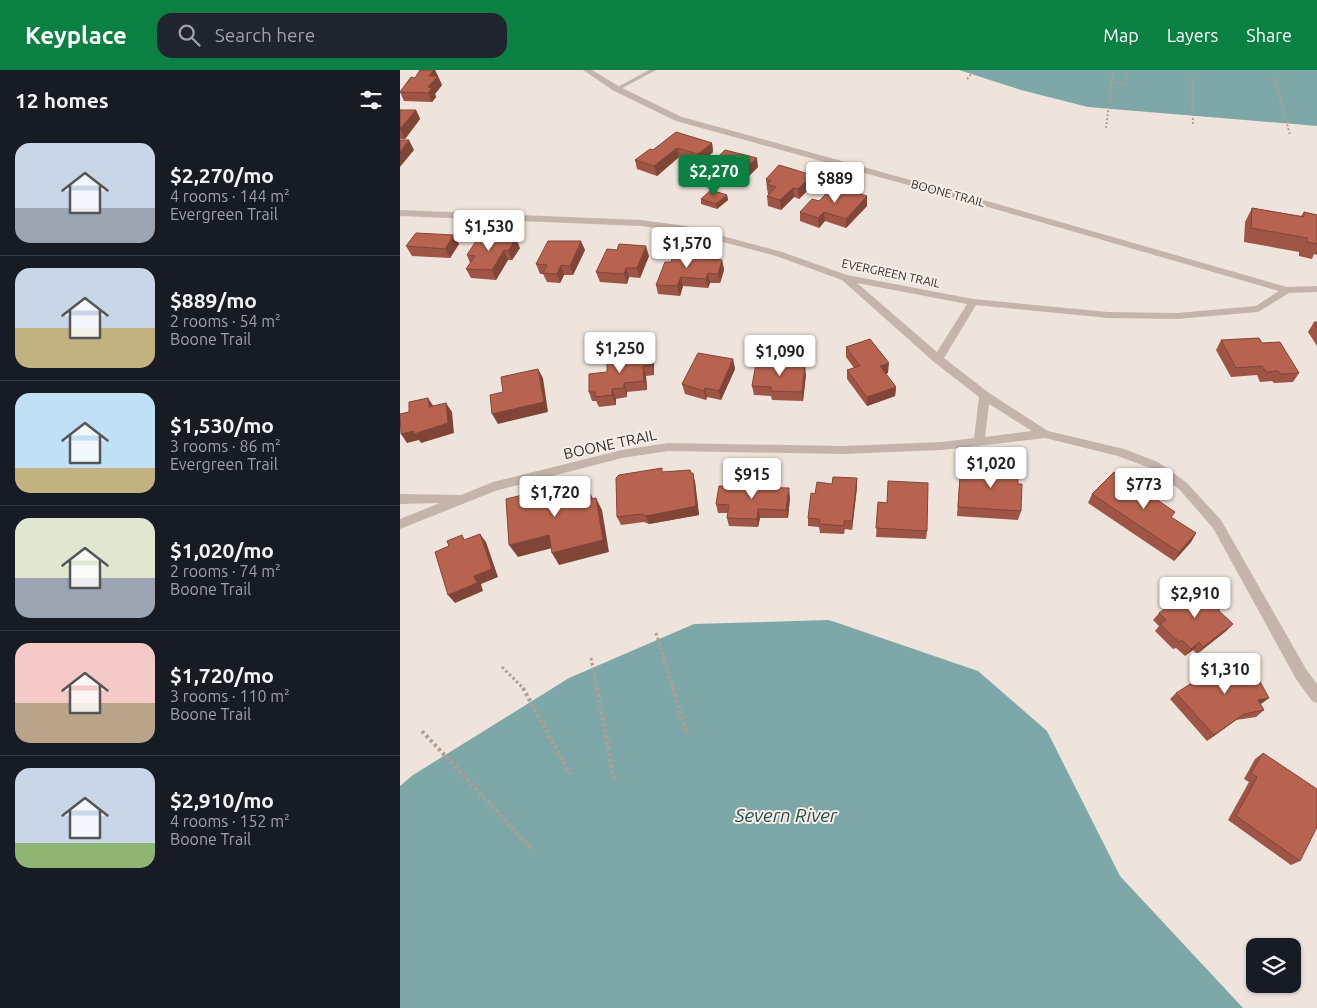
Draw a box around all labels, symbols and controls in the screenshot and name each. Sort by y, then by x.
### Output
search box [157,13,507,58]
icon: search [175,21,203,49]
text: Keyplace [25,22,127,49]
text: Search here [215,24,315,46]
text: Map [1103,25,1139,45]
text: Layers [1167,25,1218,45]
text: Share [1246,25,1292,45]
icon: filters [357,86,385,114]
text: 12 homes [15,88,109,112]
pin: $2,270 [673,154,755,197]
text: $2,270 [689,162,739,180]
pin: $889 [805,162,865,204]
icon: home [55,163,115,223]
text: $2,270/mo [170,163,274,187]
text: $889 [817,169,853,187]
street label: BOONE TRAIL [910,177,986,209]
text: 4 rooms · 144 m² [170,187,290,205]
text: Evergreen Trail [170,205,278,223]
pin: $1,530 [448,210,530,252]
text: $1,530 [464,217,514,235]
pin: $1,570 [646,226,728,269]
text: $1,570 [662,234,712,252]
street label: EVERGREEN TRAIL [841,256,941,290]
icon: home [55,288,115,348]
text: $889/mo [170,288,257,312]
text: 2 rooms · 54 m² [170,312,281,330]
text: Boone Trail [170,330,251,348]
pin: $1,250 [579,332,661,374]
pin: $1,090 [739,334,821,377]
text: $1,250 [595,339,645,357]
text: $1,090 [755,342,805,360]
icon: home [55,413,115,473]
text: $1,530/mo [170,413,274,437]
street label: BOONE TRAIL [562,426,658,462]
text: 3 rooms · 86 m² [170,437,281,455]
pin: $1,020 [950,446,1032,489]
text: $1,020 [966,454,1016,472]
text: Evergreen Trail [170,455,278,473]
pin: $915 [722,458,782,500]
text: $915 [734,465,770,483]
pin: $773 [1114,468,1174,510]
text: $773 [1126,475,1162,493]
pin: $1,720 [514,476,596,518]
text: $1,720 [530,483,580,501]
icon: home [55,538,115,598]
text: $1,020/mo [170,538,274,562]
text: 2 rooms · 74 m² [170,562,281,580]
pin: $2,910 [1154,576,1236,619]
text: Boone Trail [170,580,251,598]
text: $2,910 [1170,584,1220,602]
pin: $1,310 [1184,652,1266,695]
text: $1,310 [1200,660,1250,678]
icon: home [55,663,115,723]
text: $1,720/mo [170,663,274,687]
text: 3 rooms · 110 m² [170,687,290,705]
text: Boone Trail [170,705,251,723]
icon: home [55,788,115,848]
text: $2,910/mo [170,788,274,812]
water label: Severn River [734,804,838,826]
text: 4 rooms · 152 m² [170,812,290,830]
text: Boone Trail [170,830,251,848]
map controls [1246,938,1301,993]
button: layers [1246,938,1301,993]

